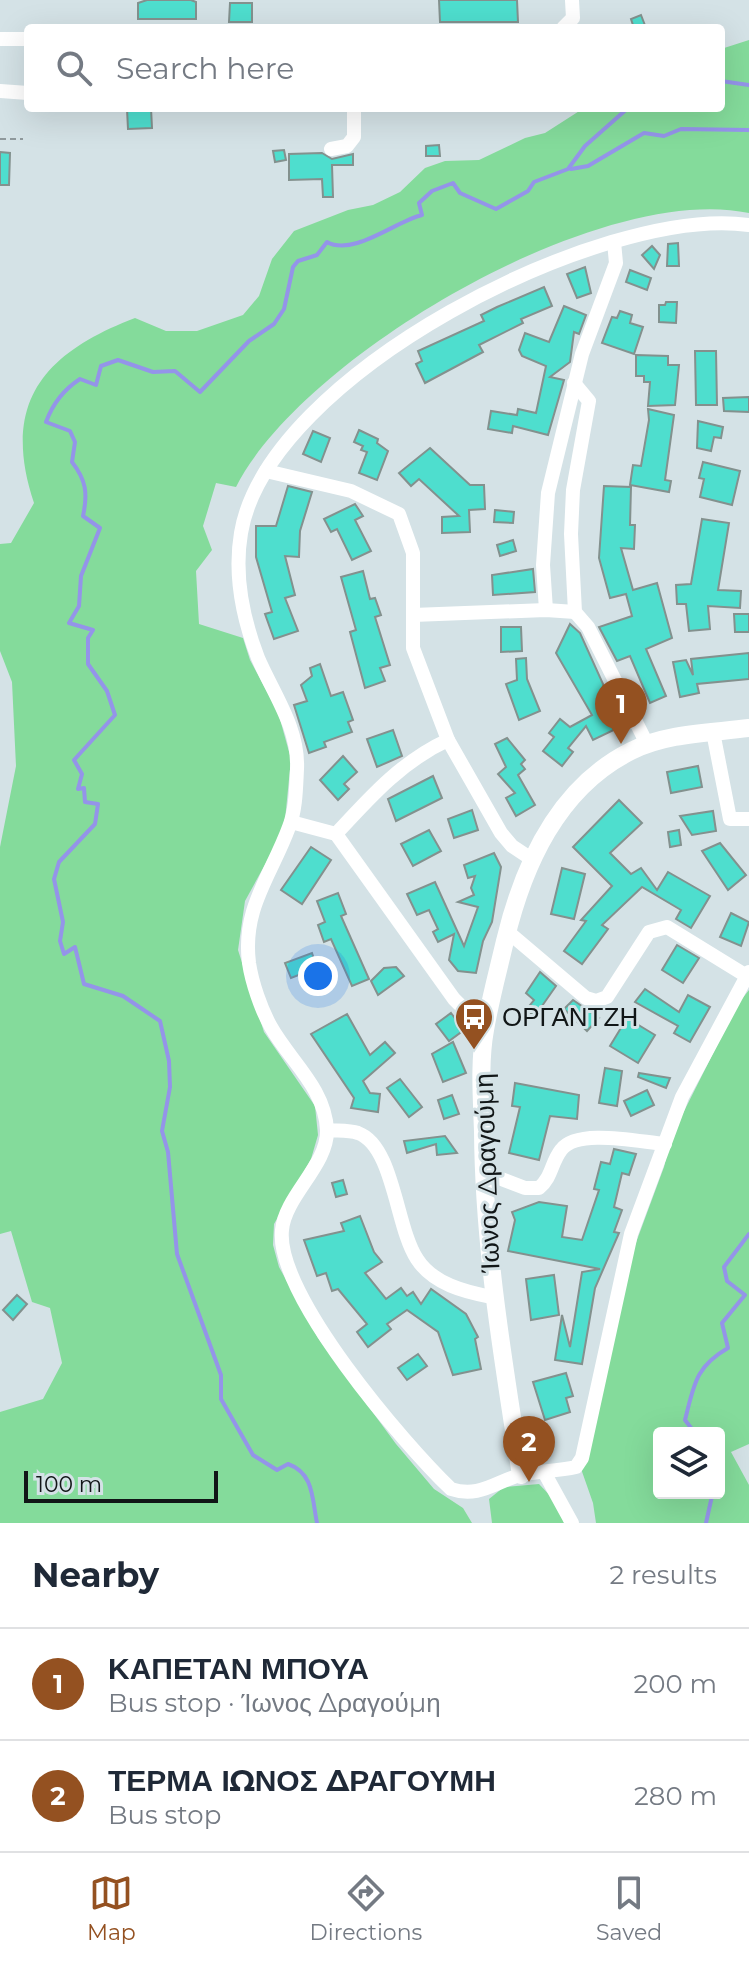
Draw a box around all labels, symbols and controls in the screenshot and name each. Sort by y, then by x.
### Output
search box [24,24,725,112]
icon: search [52,46,96,90]
text: Search here [116,50,294,87]
pin: 1 [595,678,647,744]
your location [298,956,338,996]
bus stop icon: ΟΡΓΑΝΤΖΗ [453,996,495,1051]
place label: ΟΡΓΑΝΤΖΗ [502,1001,638,1033]
street label: Ίωνος Δραγούμη [468,1073,507,1274]
pin: 2 [503,1416,555,1482]
map controls [653,1427,725,1499]
button: layers [653,1427,725,1499]
scale bar [24,1467,218,1503]
text: 100 m [36,1471,102,1498]
text: Nearby [32,1554,159,1596]
text: 2 results [609,1559,717,1591]
text: ΚΑΠΕΤΑΝ ΜΠΟΥΑ [108,1650,369,1687]
text: 1 [53,1668,63,1700]
text: 200 m [633,1668,717,1700]
text: Bus stop · Ίωνος Δραγούμη [108,1687,441,1719]
text: ΤΕΡΜΑ ΙΩΝΟΣ ΔΡΑΓΟΥΜΗ [108,1762,496,1799]
text: 2 [50,1780,66,1812]
text: 280 m [634,1780,717,1812]
text: Bus stop [108,1799,221,1831]
tab: Map [87,1871,136,1946]
tab: Directions [310,1871,422,1946]
tab: Saved [596,1871,662,1946]

